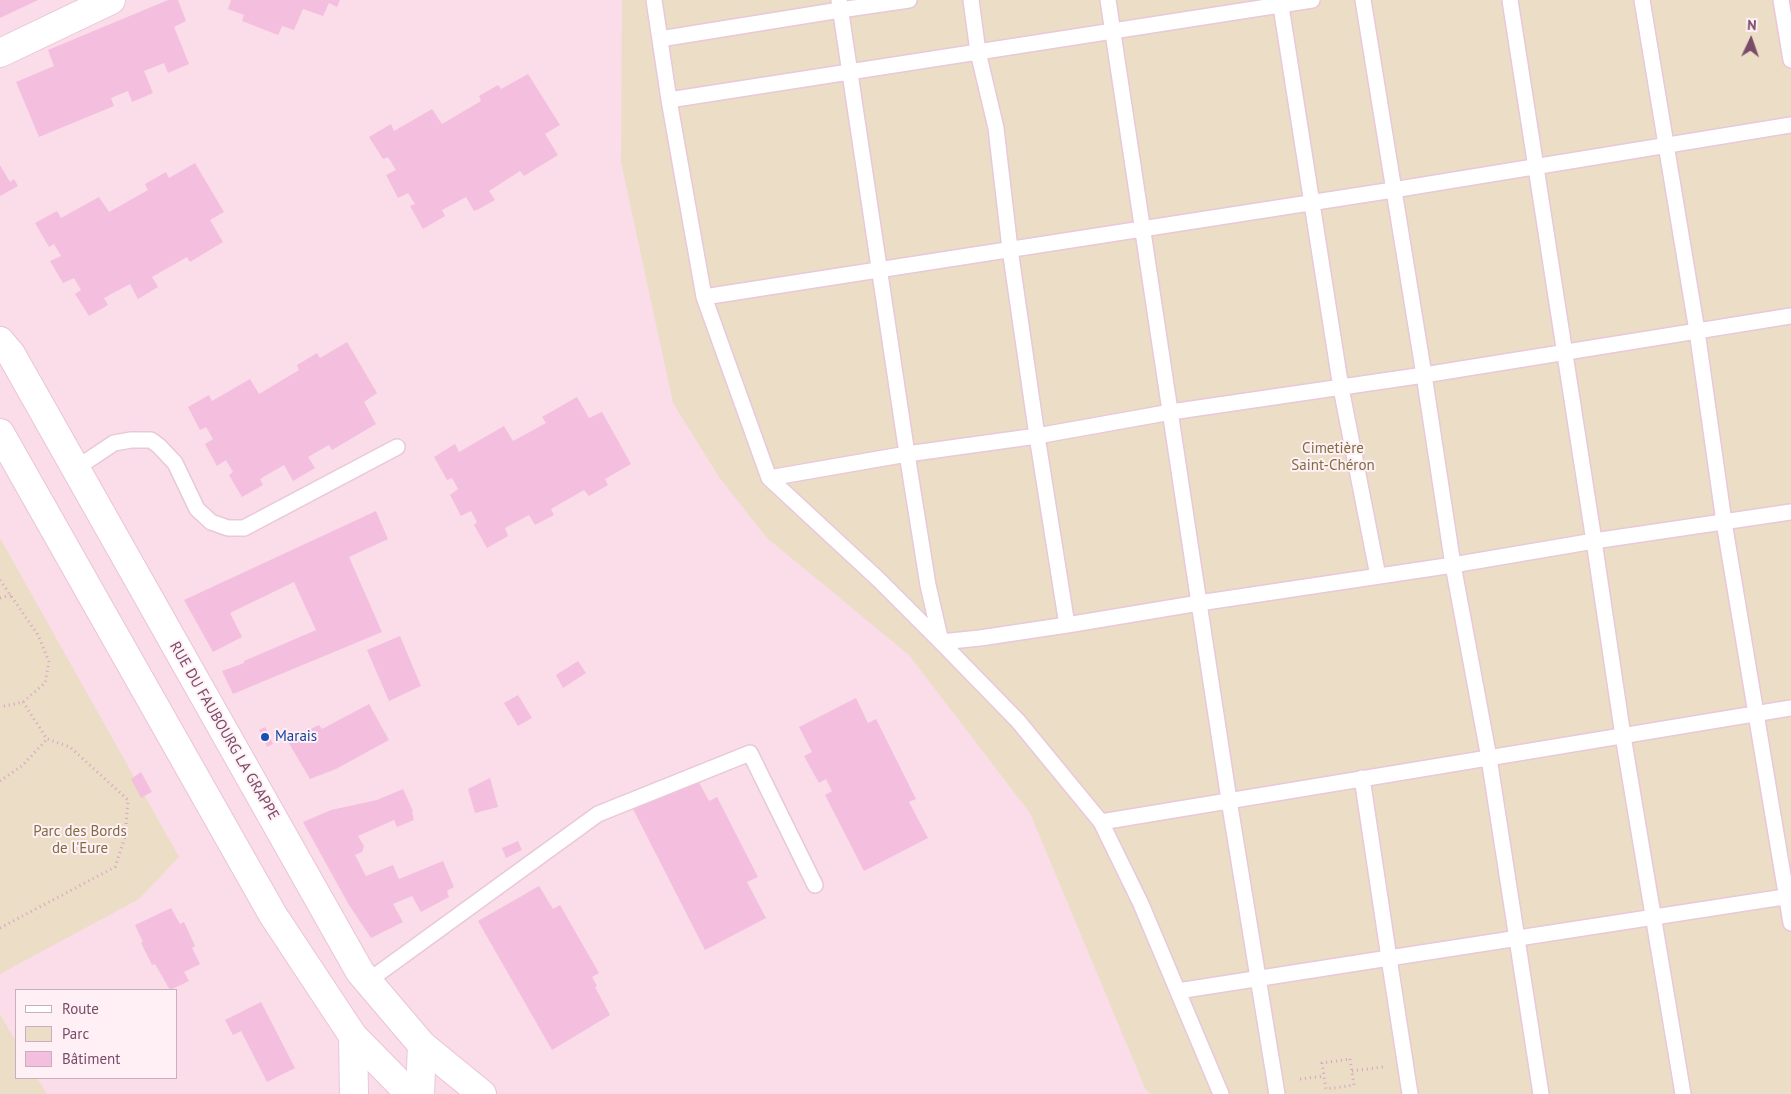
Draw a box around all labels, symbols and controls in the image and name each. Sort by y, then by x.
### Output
north arrow [1726,15,1776,65]
text: N [1747,16,1757,34]
park label: Cimetière Saint-Chéron [1291,440,1375,475]
street label: RUE DU FAUBOURG LA GRAPPE [165,639,283,823]
place label: Marais [275,728,317,746]
marker: Marais [259,731,271,743]
park label: Parc des Bords de l'Eure [33,823,127,858]
legend [15,989,178,1079]
text: Route [62,999,99,1018]
text: Parc [62,1024,89,1043]
text: Bâtiment [62,1049,120,1068]

